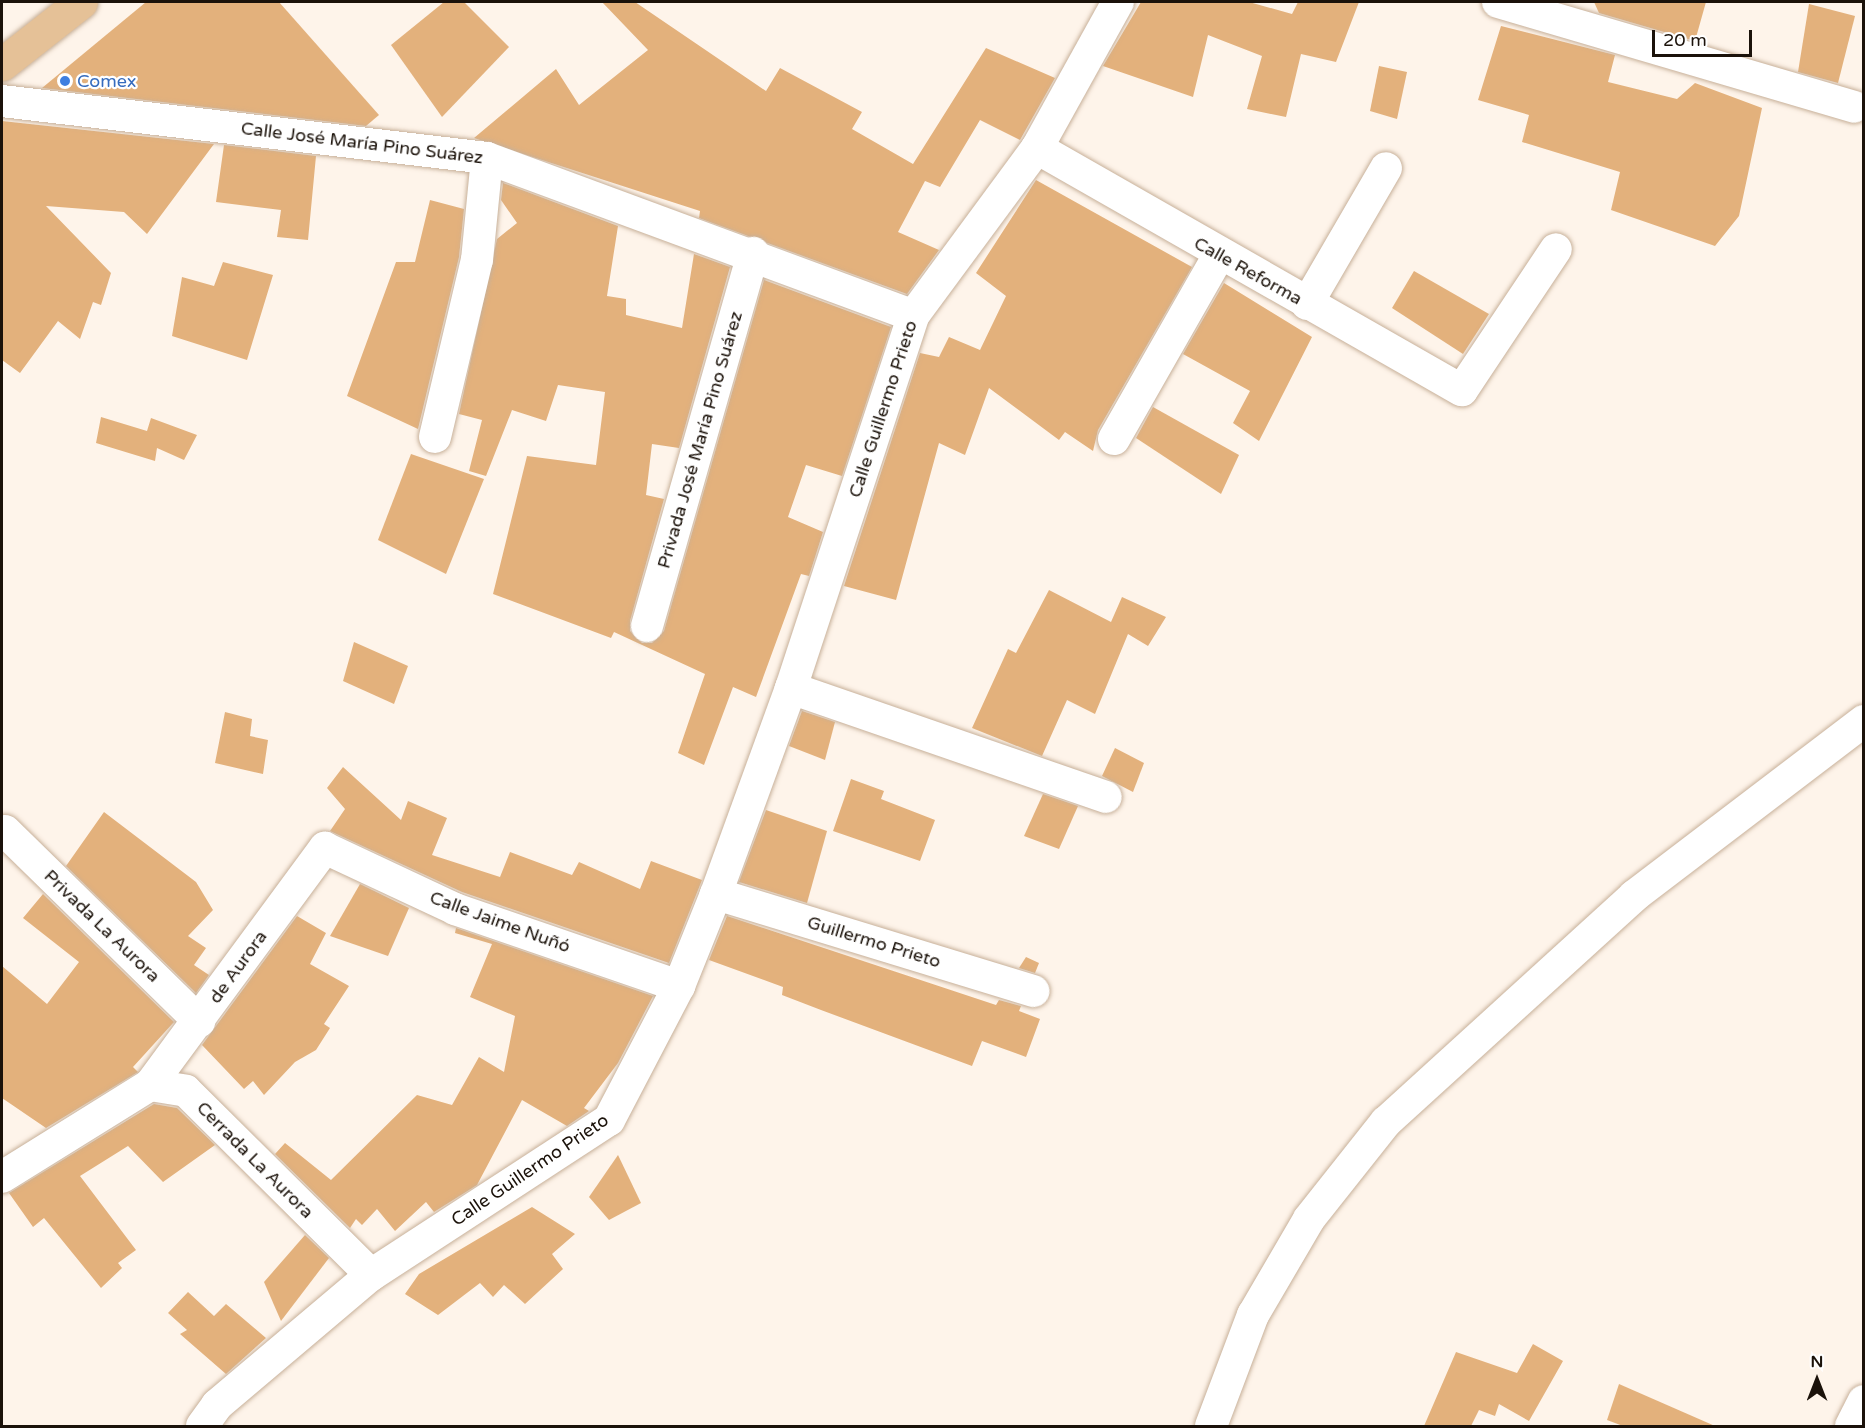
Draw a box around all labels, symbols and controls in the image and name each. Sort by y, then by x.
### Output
scale bar [1655,18,1756,56]
text: 20 m [1663,29,1707,51]
place label: Comex [77,70,137,92]
marker: Comex [58,74,72,88]
street label: Calle José María Pino Suárez [240,117,484,169]
street label: Calle Reforma [1190,232,1306,310]
street label: Privada José María Pino Suárez [653,309,747,571]
street label: Calle Guillermo Prieto [844,318,922,500]
street label: Privada La Aurora [40,865,164,987]
street label: Calle Jaime Nuñó [427,887,573,957]
street label: Guillermo Prieto [805,911,943,973]
street label: de Aurora [204,926,272,1008]
street label: Cerrada La Aurora [192,1097,318,1223]
street label: Calle Guillermo Prieto [447,1109,613,1231]
north arrow [1787,1350,1847,1410]
text: N [1811,1352,1823,1372]

